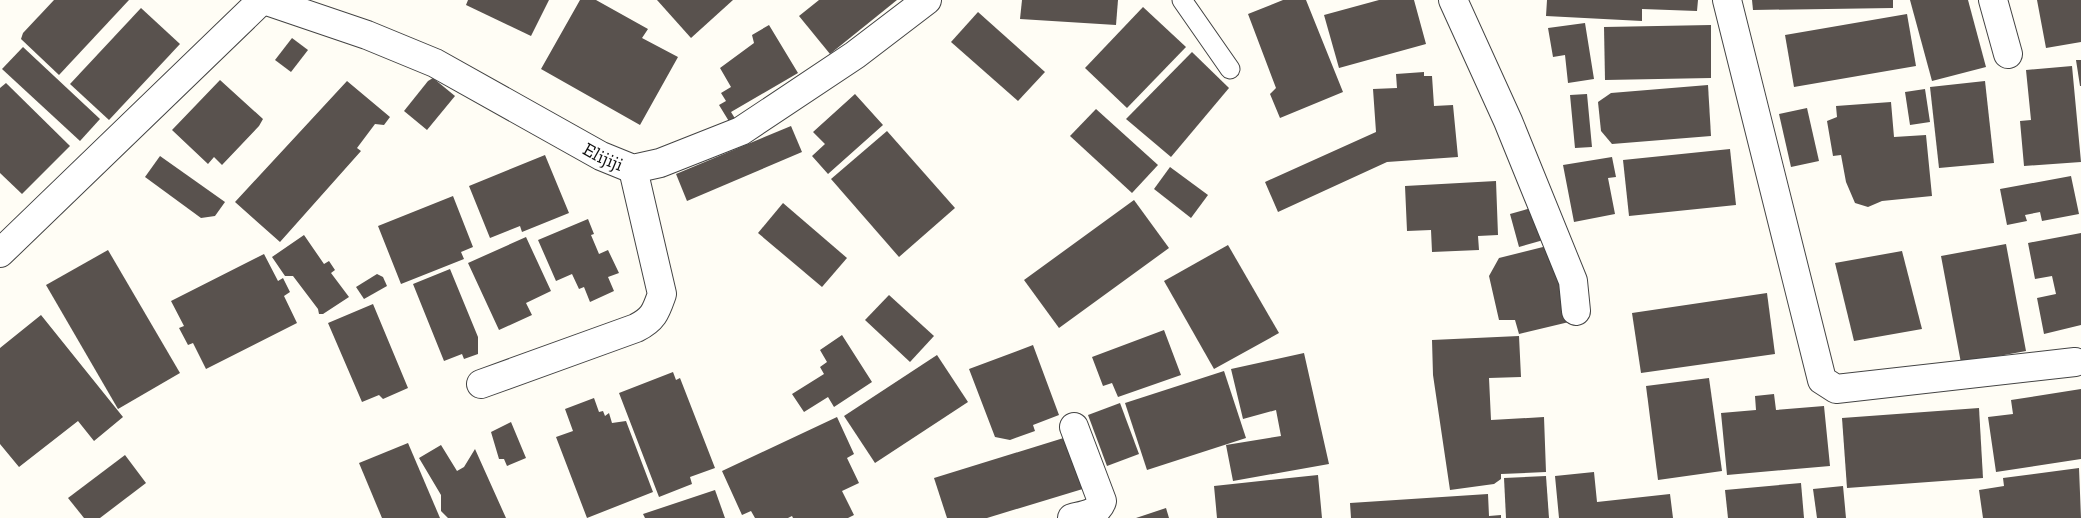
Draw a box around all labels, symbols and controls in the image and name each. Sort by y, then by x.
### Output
street label: Elijiji [579,137,627,176]

